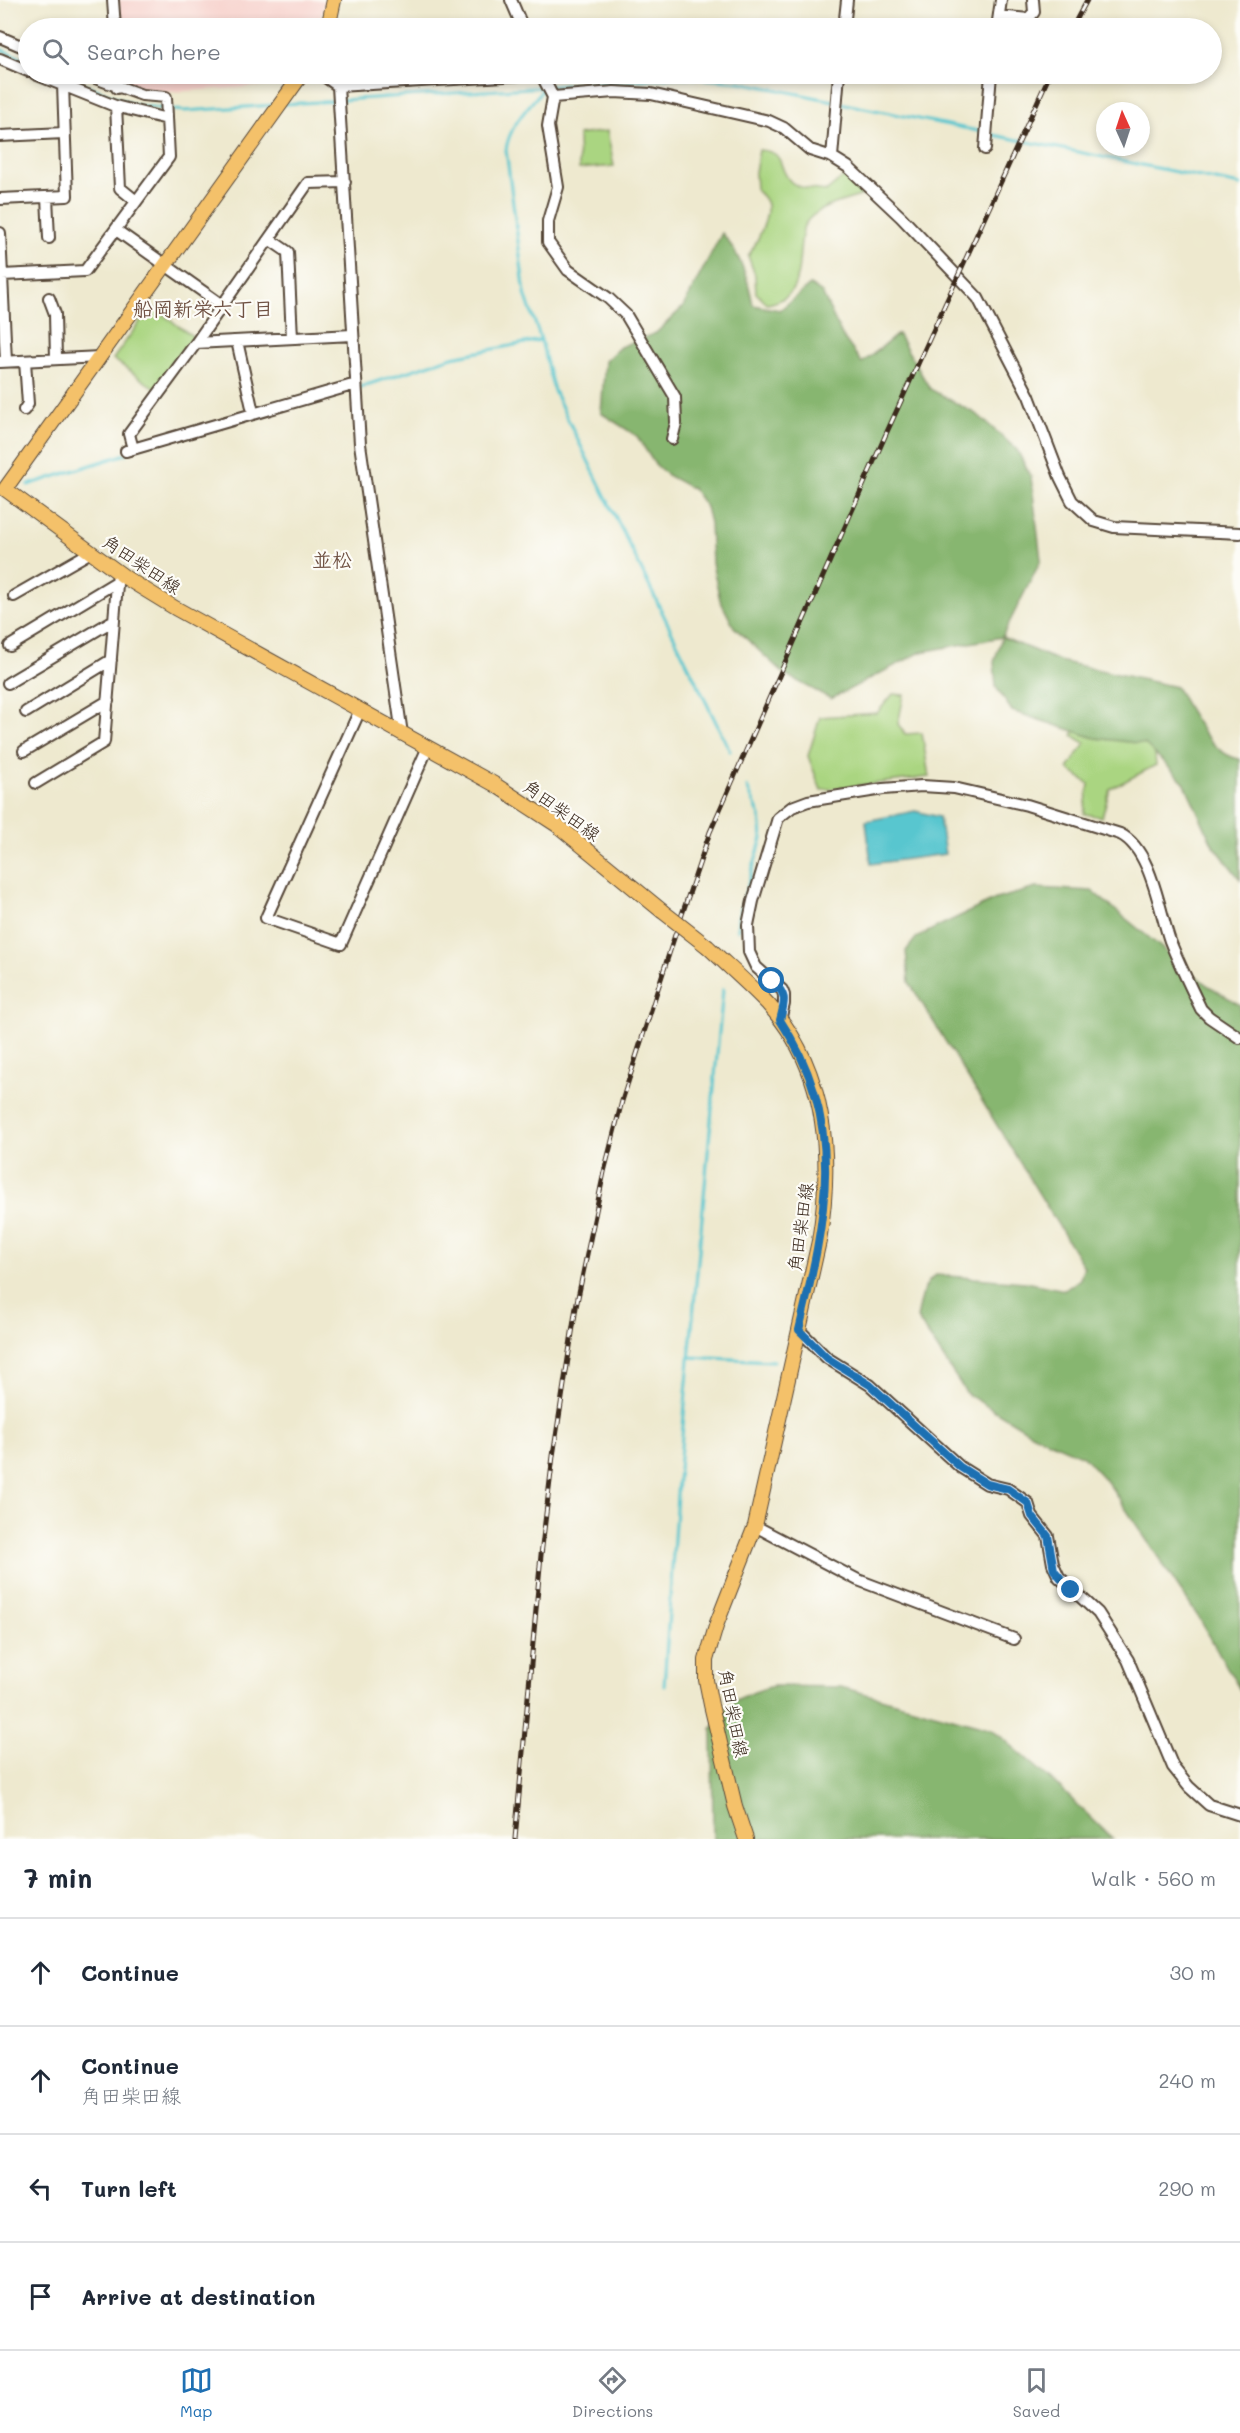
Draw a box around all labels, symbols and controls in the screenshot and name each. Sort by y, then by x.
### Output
search box [18,18,1222,84]
icon: search [39,35,72,68]
text: Search here [87,37,221,66]
north arrow [1096,102,1150,156]
district label: 船岡新栄六丁目 [133,295,273,321]
street label: 角田柴田線 [98,529,186,599]
district label: 並松 [312,546,352,572]
street label: 角田柴田線 [519,774,605,846]
route start [758,967,784,993]
street label: 角田柴田線 [782,1181,818,1273]
route end [1057,1576,1083,1602]
street label: 角田柴田線 [714,1667,754,1759]
text: 7 min [24,1861,92,1895]
text: Walk · 560 m [1090,1865,1216,1891]
icon: ahead [24,1956,57,1989]
text: Continue [81,1958,179,1987]
text: 30 m [1170,1959,1216,1985]
text: Continue [81,2051,179,2080]
icon: ahead [24,2064,57,2097]
text: 240 m [1158,2067,1216,2093]
text: 角田柴田線 [81,2082,181,2108]
icon: left [24,2172,57,2205]
text: Turn left [81,2174,177,2203]
text: 290 m [1158,2175,1216,2201]
icon: arrive [24,2280,57,2313]
text: Arrive at destination [81,2282,316,2311]
tab: Map [180,2364,213,2421]
tab: Directions [572,2364,653,2421]
tab: Saved [1013,2364,1060,2421]

